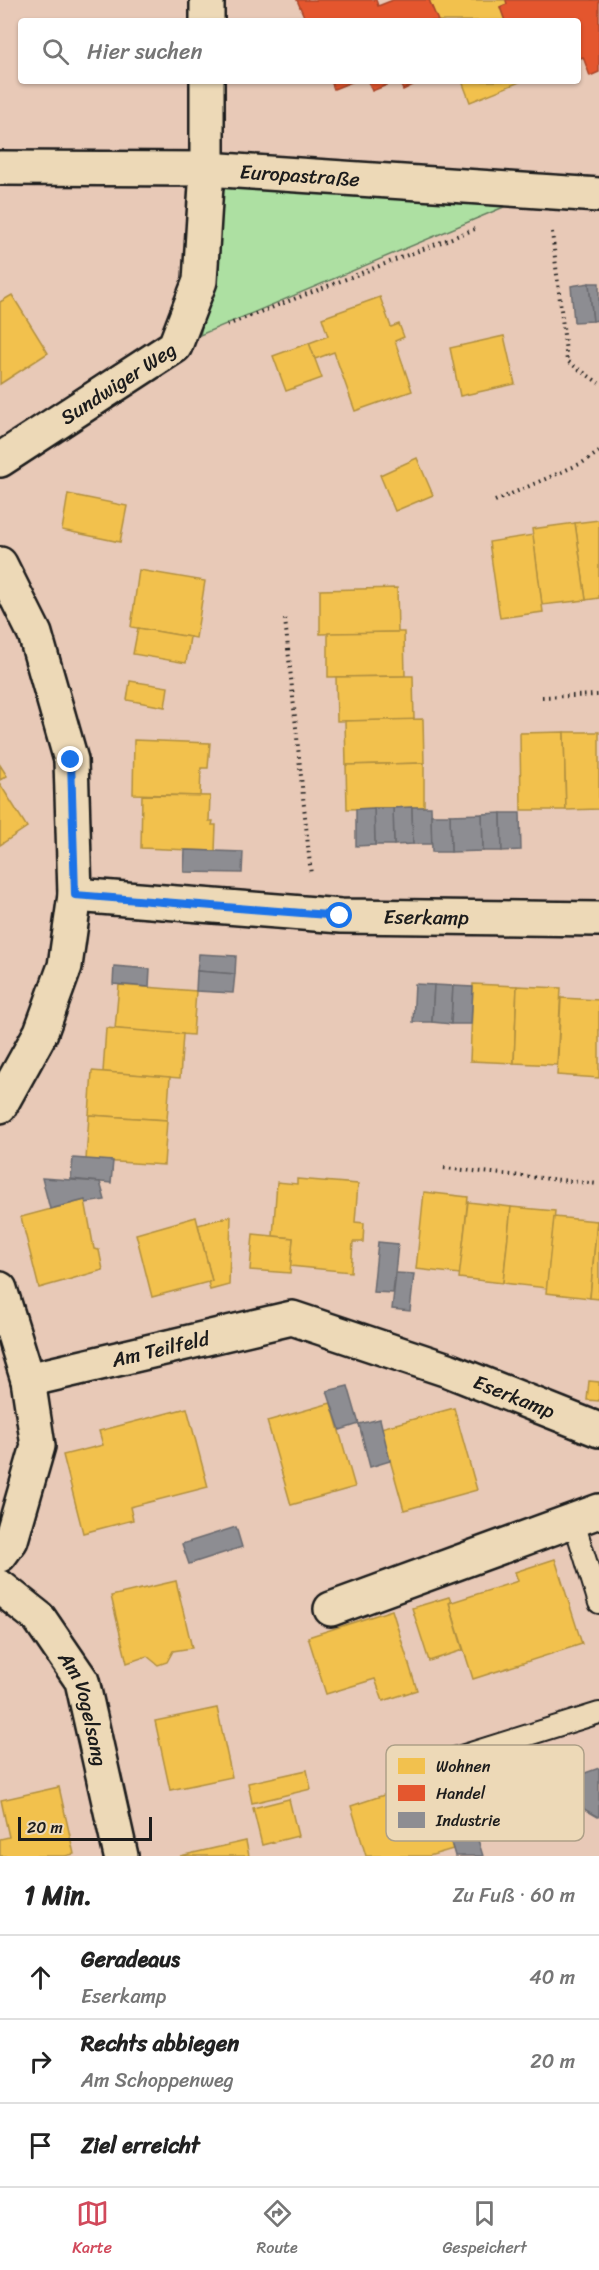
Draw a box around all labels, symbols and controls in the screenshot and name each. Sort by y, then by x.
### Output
search box [18,18,581,84]
text: Hier suchen [87,32,202,71]
icon: search [39,35,72,68]
street label: Europastraße [239,154,361,197]
street label: Sundwiger Weg [53,333,184,434]
route end [57,746,83,772]
street label: Eserkamp [383,899,470,935]
route start [326,902,352,928]
street label: Am Teilfeld [107,1321,214,1378]
street label: Eserkamp [468,1365,561,1429]
street label: Am Vogelsang [48,1643,118,1770]
legend [386,1745,584,1841]
text: Wohnen [436,1752,491,1781]
text: Handel [436,1779,486,1808]
text: Industrie [435,1806,500,1835]
text: 20 m [27,1813,63,1842]
scale bar [18,1814,152,1842]
text: 1 Min. [24,1872,92,1918]
text: Zu Fuß · 60 m [452,1878,575,1913]
text: Geradeaus [81,1940,180,1979]
text: 40 m [529,1960,575,1995]
icon: ahead [24,1961,57,1994]
text: Eserkamp [81,1979,166,2014]
text: Rechts abbiegen [81,2024,239,2063]
text: 20 m [530,2044,575,2079]
icon: right [24,2045,57,2078]
text: Am Schoppenweg [81,2063,234,2098]
text: Ziel erreicht [81,2126,200,2165]
icon: arrive [24,2129,57,2162]
tab: Karte [72,2197,112,2262]
tab: Route [257,2197,298,2262]
tab: Gespeichert [442,2197,527,2262]

